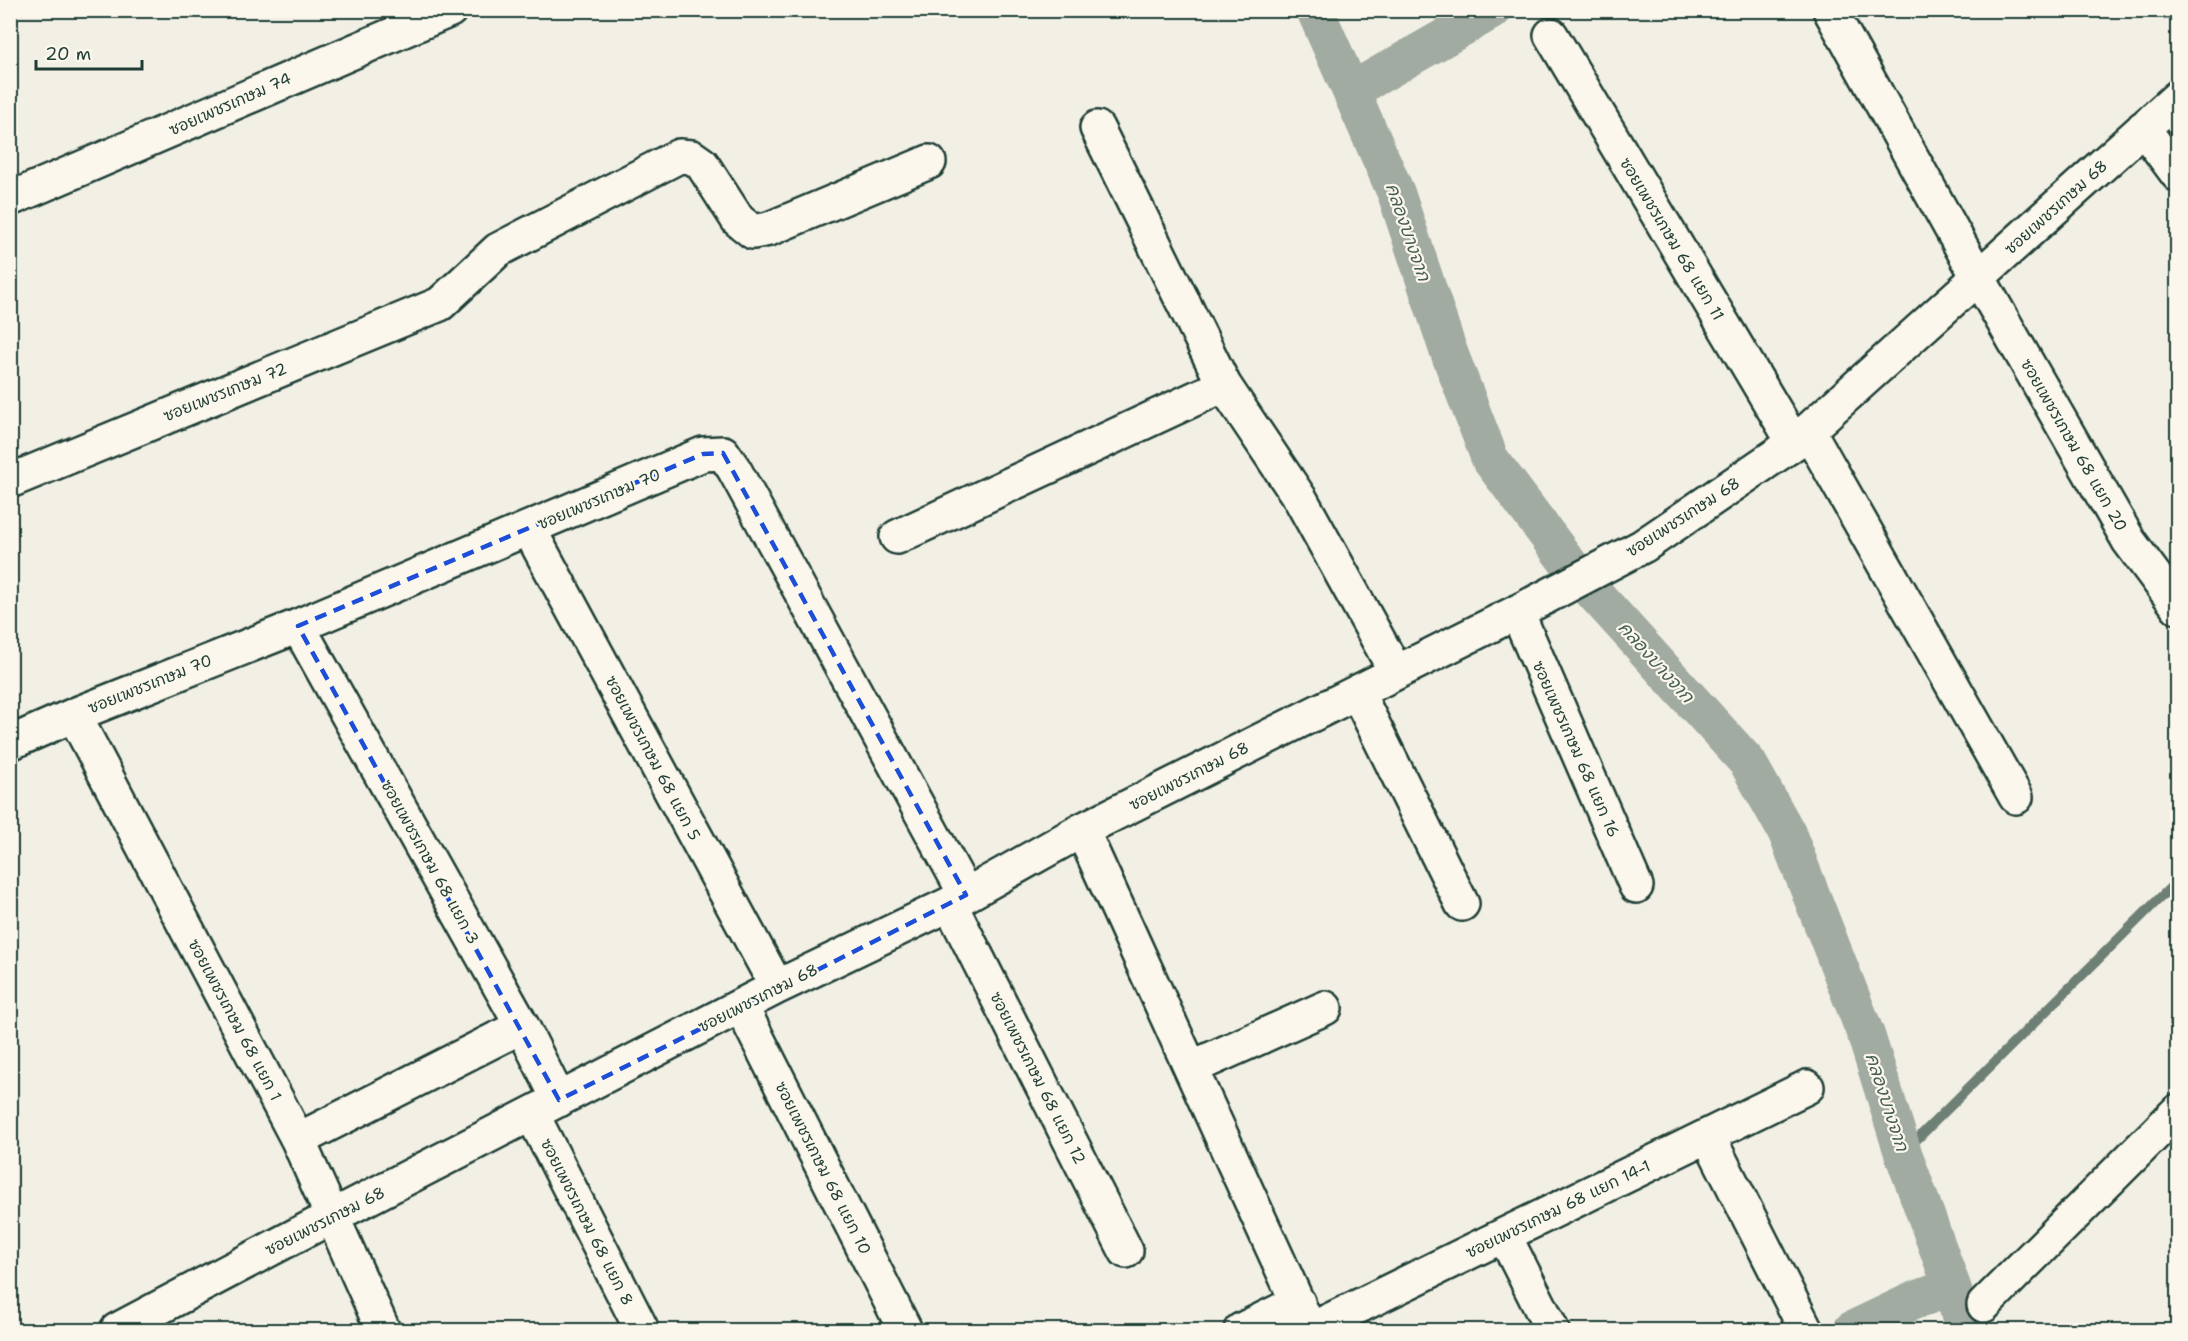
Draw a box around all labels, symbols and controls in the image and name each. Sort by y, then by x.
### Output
scale bar [36,33,142,71]
text: 20 m [45,42,91,66]
street label: ซอยเพชรเกษม 74 [166,68,294,140]
street label: ซอยเพชรเกษม 68 แยก 11 [1615,154,1729,324]
street label: ซอยเพชรเกษม 68 [2000,155,2112,259]
water label: คลองบางจาก [1380,180,1436,285]
street label: ซอยเพชรเกษม 68 แยก 20 [2016,355,2132,535]
street label: ซอยเพชรเกษม 72 [160,358,290,426]
street label: ซอยเพชรเกษม 70 [534,464,664,534]
street label: ซอยเพชรเกษม 68 [1622,472,1744,562]
water label: คลองบางจาก [1613,616,1700,709]
street label: ซอยเพชรเกษม 70 [85,650,215,718]
street label: ซอยเพชรเกษม 68 แยก 16 [1528,657,1624,841]
street label: ซอยเพชรเกษม 68 แยก 5 [601,672,705,844]
street label: ซอยเพชรเกษม 68 [1126,737,1252,815]
street label: ซอยเพชรเกษม 68 แยก 3 [376,776,484,948]
street label: ซอยเพชรเกษม 68 แยก 1 [183,935,287,1105]
street label: ซอยเพชรเกษม 68 [695,959,821,1037]
street label: ซอยเพชรเกษม 68 แยก 12 [985,988,1091,1168]
water label: คลองบางจาก [1860,1050,1915,1156]
street label: ซอยเพชรเกษม 68 แยก 10 [770,1078,876,1258]
street label: ซอยเพชรเกษม 68 แยก 8 [536,1135,638,1309]
street label: ซอยเพชรเกษม 68 แยก 14-1 [1462,1155,1654,1263]
street label: ซอยเพชรเกษม 68 [262,1182,388,1260]

